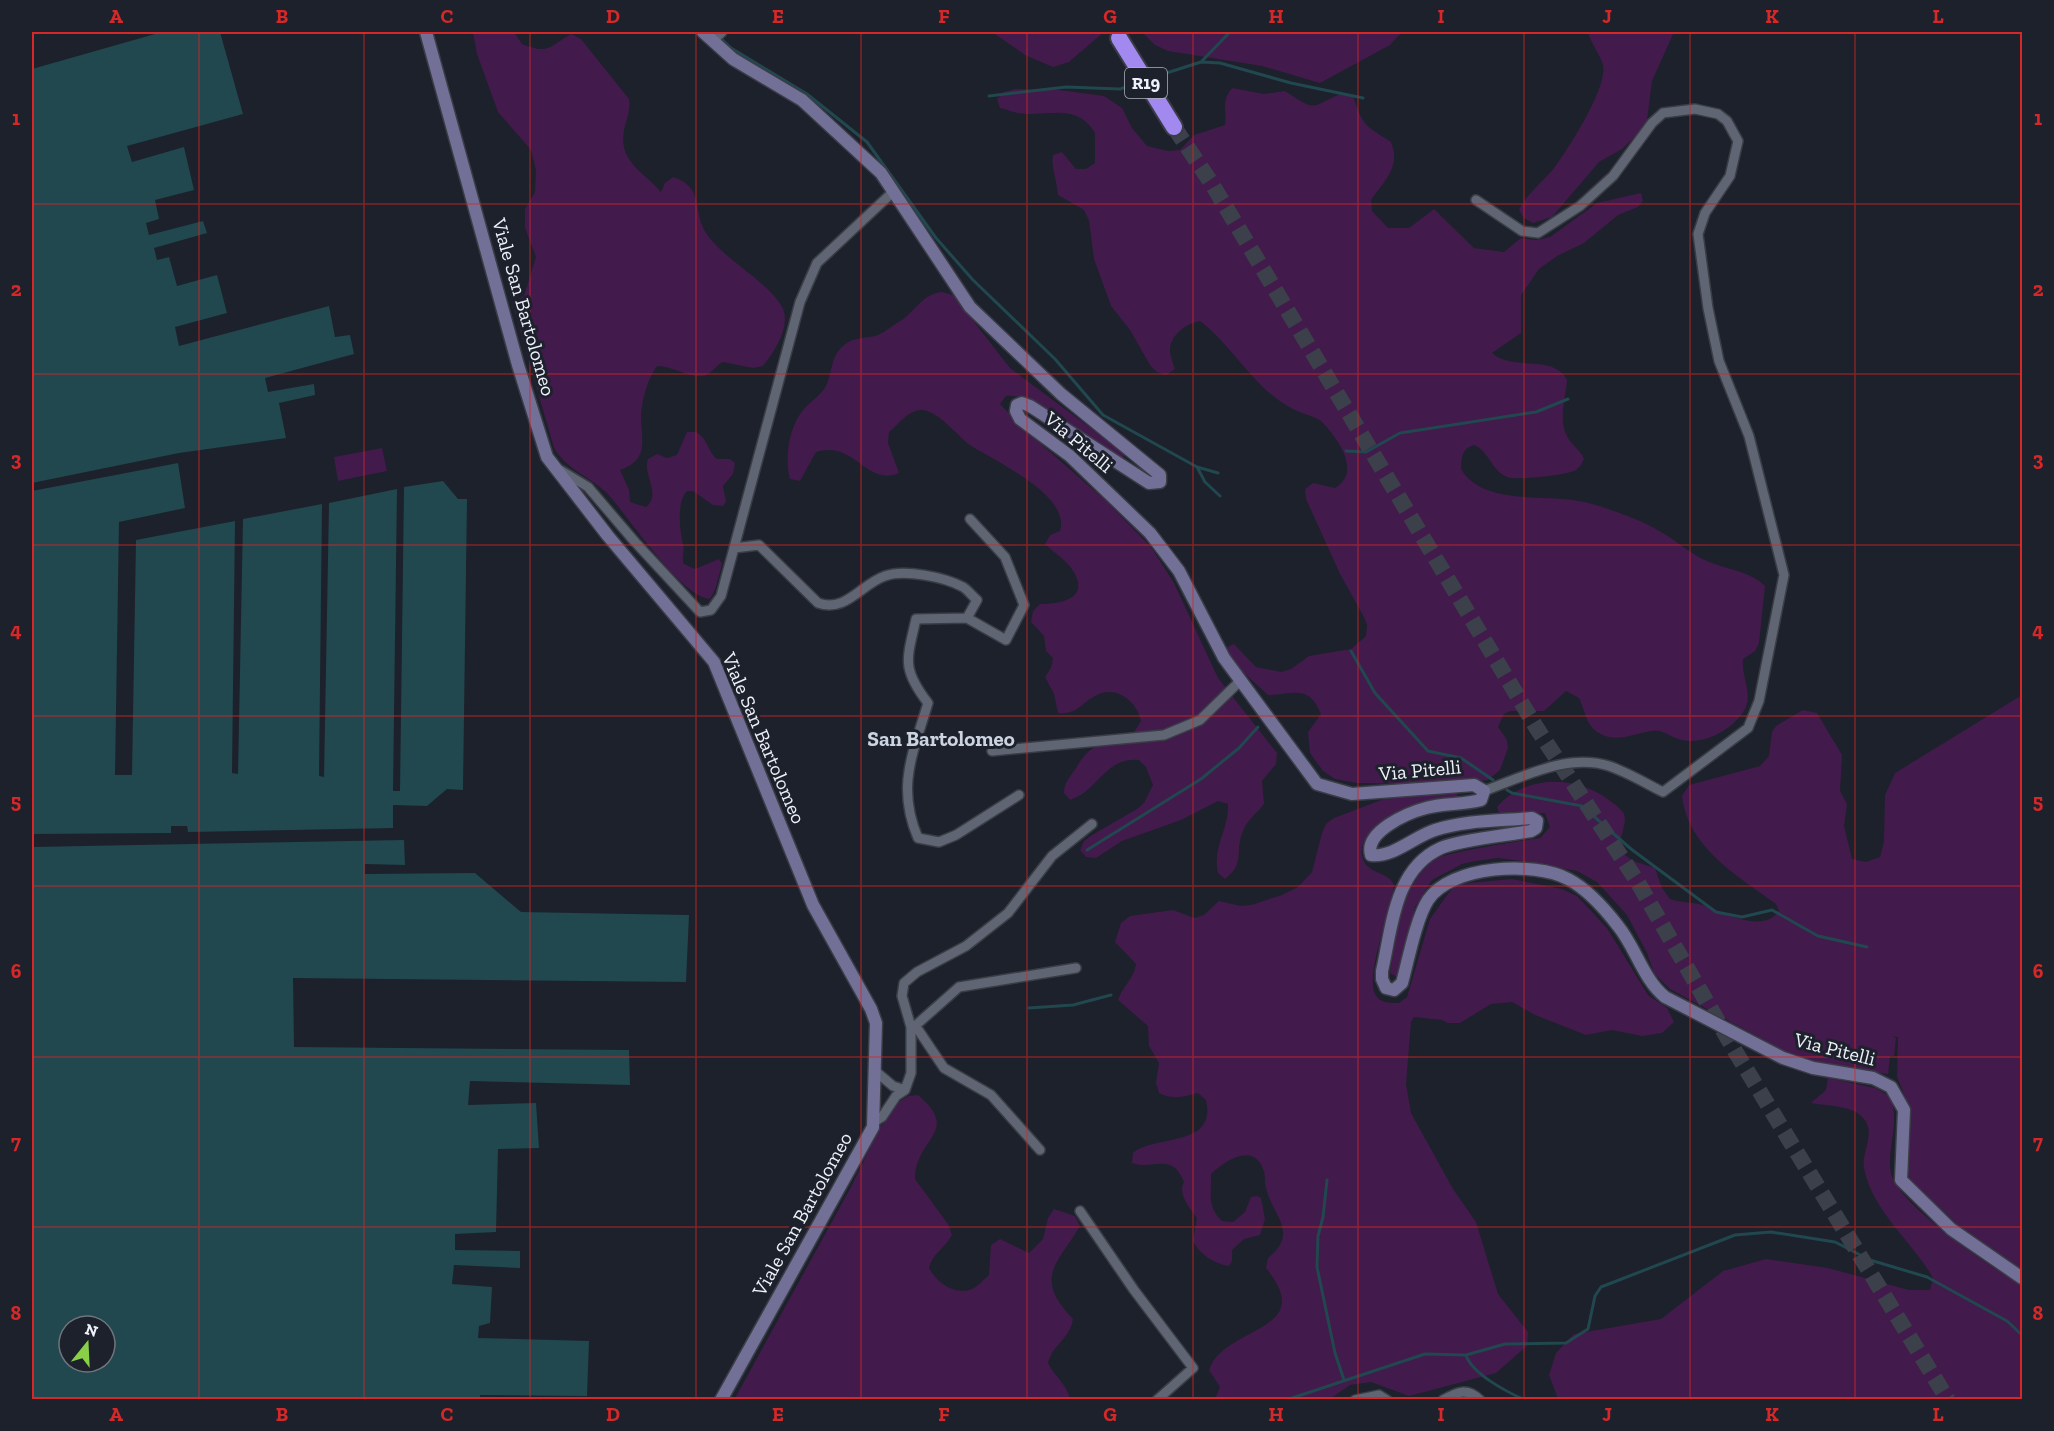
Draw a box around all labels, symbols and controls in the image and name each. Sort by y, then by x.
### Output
text: A [109,4,123,28]
text: B [276,4,288,28]
text: C [441,4,454,28]
text: D [606,4,620,28]
text: E [772,4,784,28]
text: F [938,4,950,28]
text: G [1103,4,1117,28]
text: H [1268,4,1284,28]
text: I [1437,4,1445,28]
text: J [1602,4,1612,28]
text: K [1765,4,1779,28]
text: L [1932,4,1944,28]
road number: R19 [1125,68,1167,98]
text: 1 [12,106,20,130]
text: 1 [2034,106,2042,130]
street label: Viale San Bartolomeo [487,214,561,399]
text: 2 [11,277,22,301]
text: 2 [2033,277,2044,301]
street label: Via Pitelli [1039,406,1119,478]
text: 3 [11,447,22,471]
text: 3 [2033,447,2044,471]
text: 4 [10,618,22,642]
text: 4 [2032,618,2044,642]
street label: Viale San Bartolomeo [717,648,811,827]
district label: San Bartolomeo [867,726,1015,751]
street label: Via Pitelli [1377,754,1463,786]
text: 5 [11,789,21,813]
text: 5 [2033,789,2043,813]
text: 6 [11,959,22,983]
text: 6 [2033,959,2044,983]
street label: Via Pitelli [1791,1027,1878,1071]
street label: Viale San Bartolomeo [746,1128,857,1301]
text: 7 [11,1130,21,1154]
text: 7 [2033,1130,2043,1154]
text: 8 [11,1301,22,1325]
text: 8 [2033,1301,2044,1325]
north arrow [57,1314,117,1374]
text: N [83,1319,100,1341]
text: A [109,1402,123,1426]
text: B [276,1402,288,1426]
text: C [441,1402,454,1426]
text: D [606,1402,620,1426]
text: E [772,1402,784,1426]
text: F [938,1402,950,1426]
text: G [1103,1402,1117,1426]
text: H [1268,1402,1284,1426]
text: I [1437,1402,1445,1426]
text: J [1602,1402,1612,1426]
text: K [1765,1402,1779,1426]
text: L [1932,1402,1944,1426]

